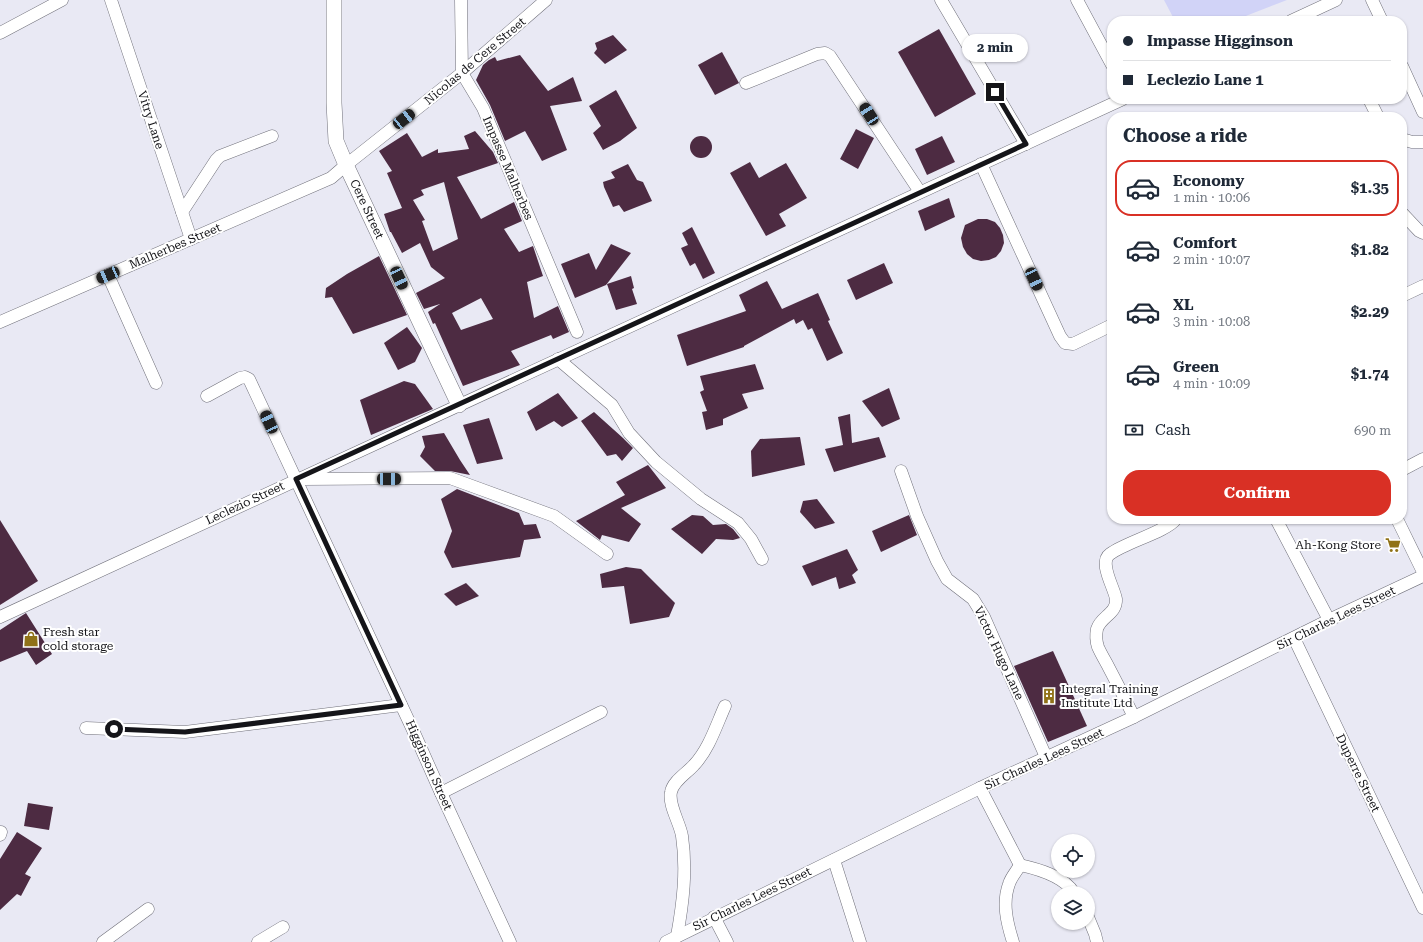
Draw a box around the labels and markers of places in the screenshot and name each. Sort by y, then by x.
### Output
supermarket icon: Ah-Kong Store [1384,536,1402,554]
place label: Ah-Kong Store [1295,538,1381,552]
place label: Fresh star cold storage [43,625,114,653]
shop icon: Fresh star cold storage [22,630,40,648]
place label: Integral Training Institute Ltd [1061,682,1158,710]
building icon: Integral Training Institute Ltd [1040,687,1058,705]

